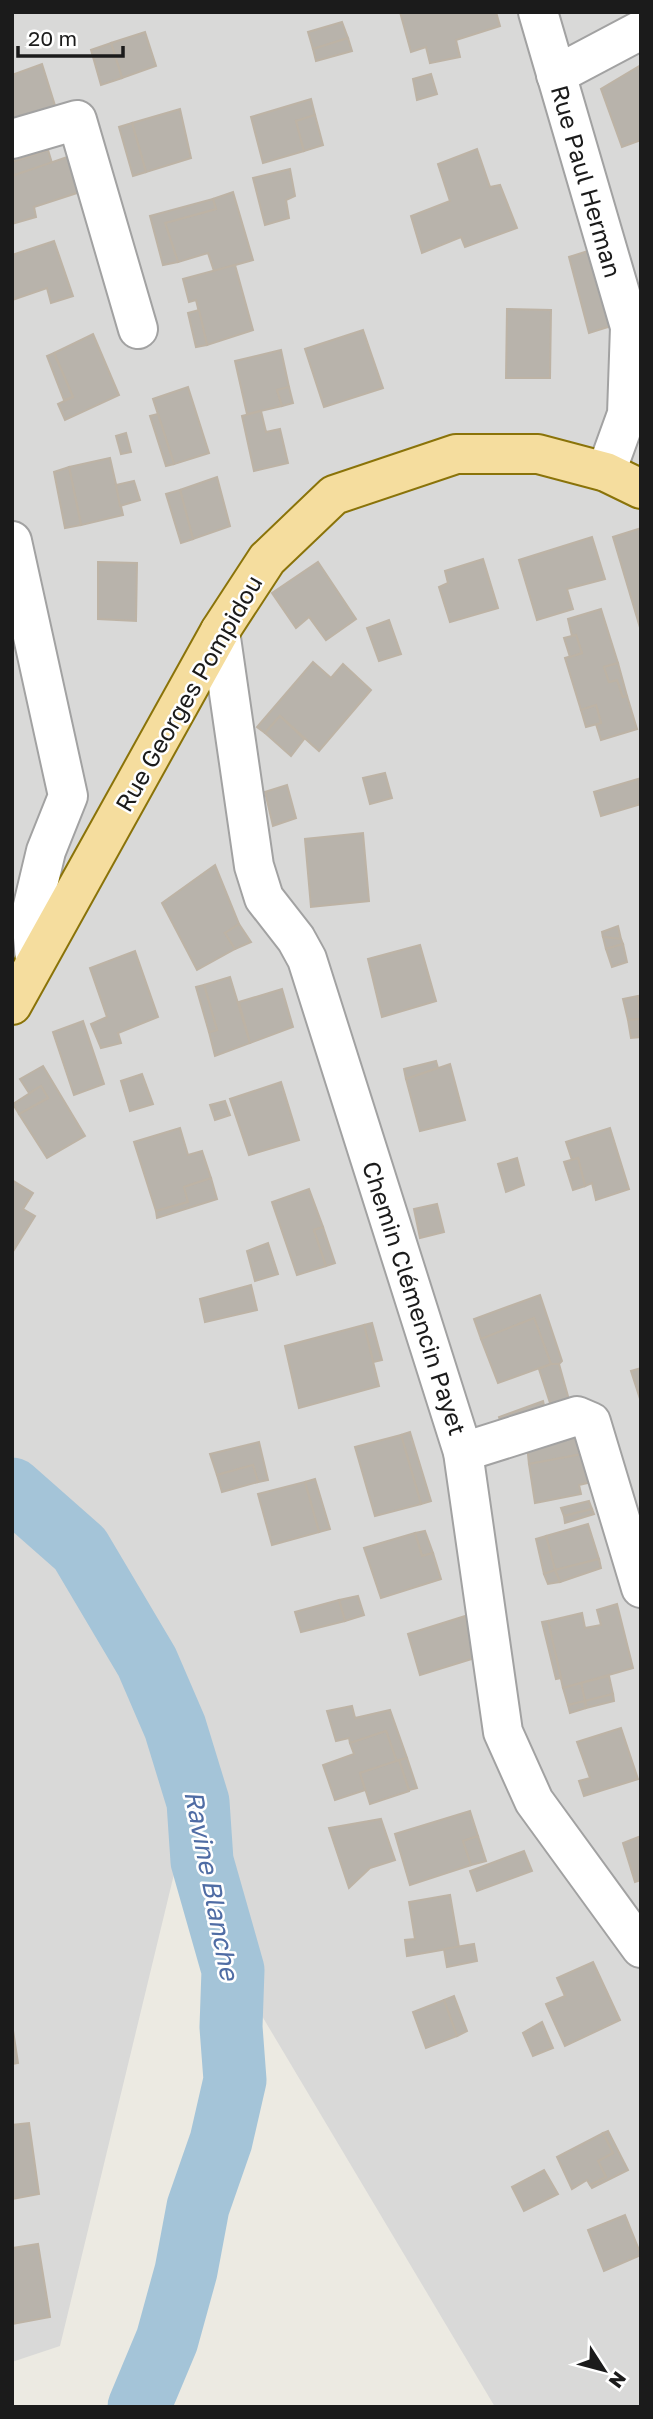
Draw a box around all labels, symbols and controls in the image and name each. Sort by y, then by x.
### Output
scale bar [18,14,122,58]
text: 20 m [28,25,77,51]
street label: Rue Paul Herman [546,82,628,280]
street label: Rue Georges Pompidou [108,570,268,816]
street label: Chemin Clémencin Payet [357,1157,473,1439]
water label: Ravine Blanche [178,1788,246,1984]
north arrow [569,2335,639,2405]
text: N [605,2368,632,2393]

